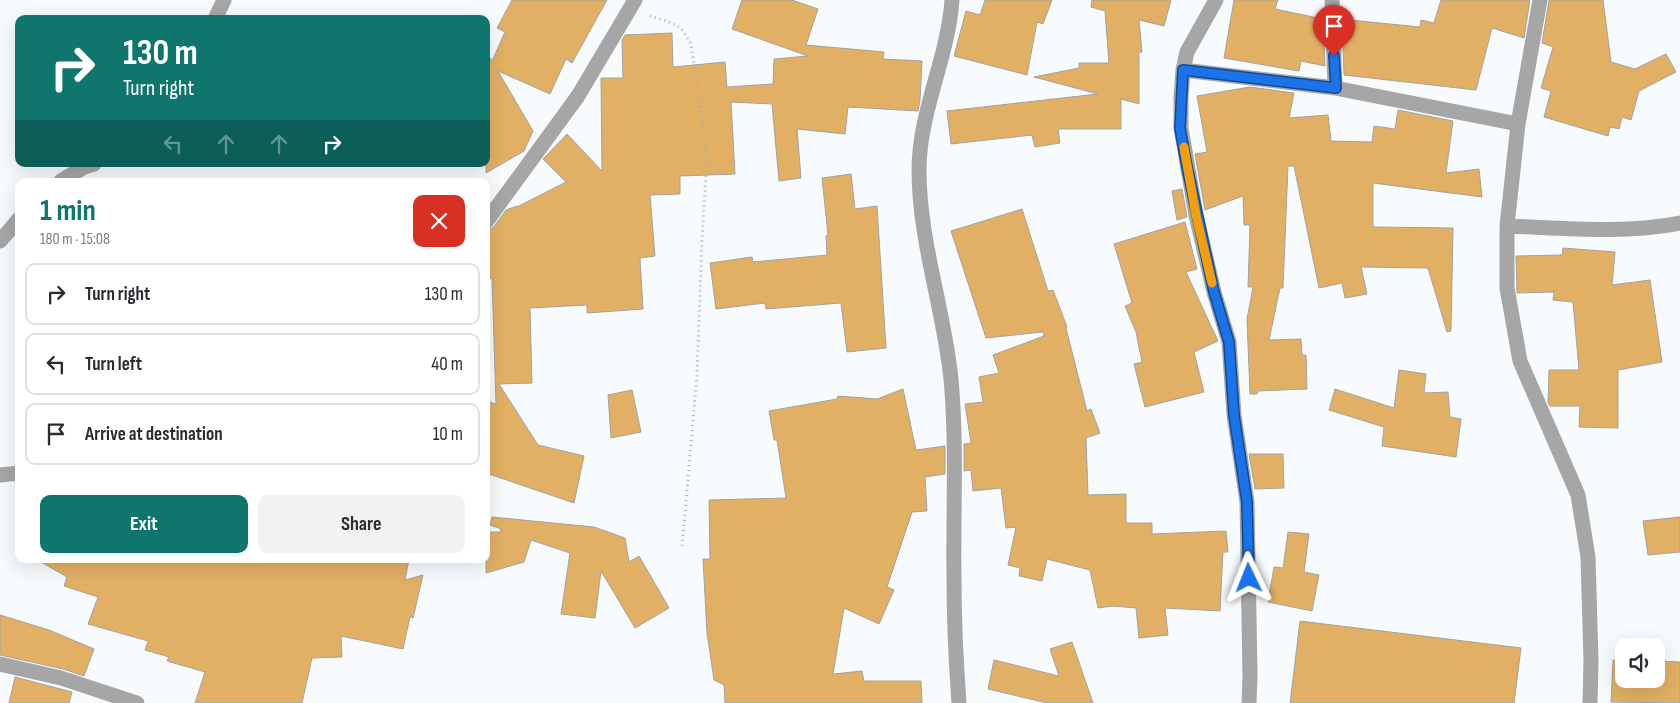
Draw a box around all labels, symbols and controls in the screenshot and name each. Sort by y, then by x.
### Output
pin [1313,5,1355,56]
icon: arrive [1320,12,1348,40]
text: 130 m [123,32,198,75]
icon: right [40,35,105,100]
text: Turn right [123,75,194,102]
icon: left [159,130,187,158]
icon: ahead [212,130,240,158]
icon: ahead [265,130,293,158]
icon: right [318,130,346,158]
text: 1 min [40,193,96,229]
button: close [413,195,465,247]
text: 180 m · 15:08 [40,230,110,249]
icon: right [42,280,70,308]
text: Turn right [85,283,150,306]
text: 130 m [425,283,463,306]
icon: left [42,350,70,378]
text: Turn left [85,353,142,376]
text: 40 m [431,353,463,376]
icon: arrive [42,420,70,448]
text: Arrive at destination [85,423,223,446]
text: 10 m [433,423,463,446]
button: Exit [40,495,248,553]
button: Share [258,495,465,553]
position arrow [1222,551,1274,603]
map controls [1615,638,1665,688]
button: sound [1615,638,1665,688]

